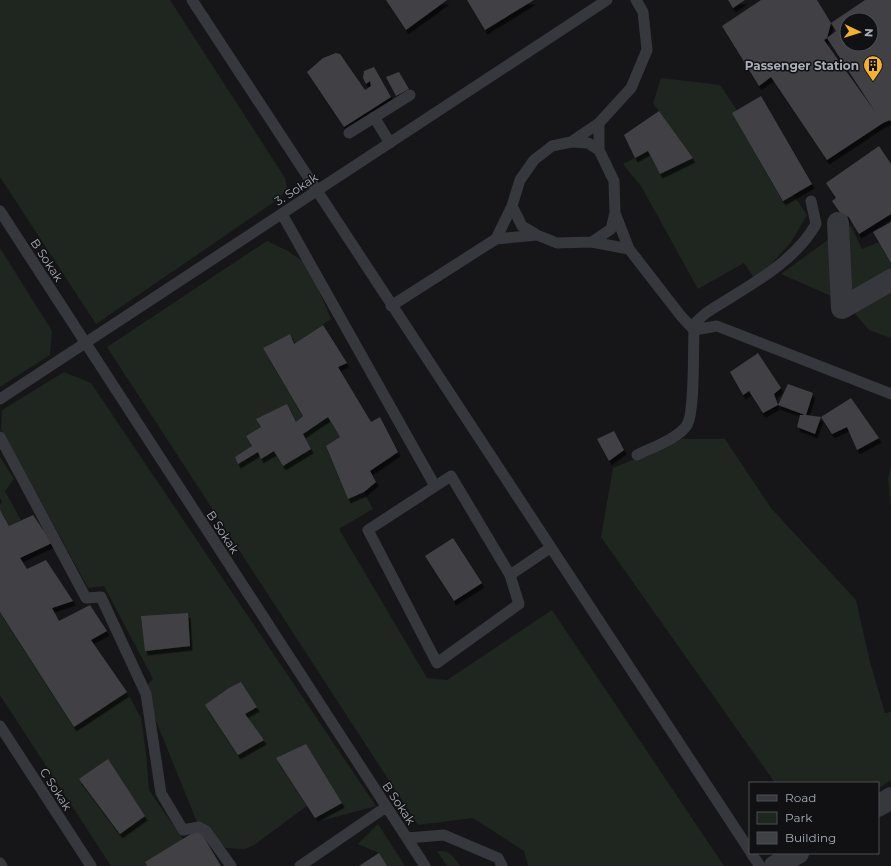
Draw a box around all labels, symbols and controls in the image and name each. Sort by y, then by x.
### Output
north arrow [839,12,879,52]
text: N [862,28,876,38]
building icon: Passenger Station [862,54,884,82]
place label: Passenger Station [745,58,859,73]
street label: 3. Sokak [271,169,321,209]
street label: B Sokak [28,236,67,285]
street label: B Sokak [204,508,243,557]
street label: C Sokak [37,765,76,814]
street label: B Sokak [379,779,419,828]
legend [749,782,879,854]
text: Road [785,790,816,805]
text: Park [785,810,813,825]
text: Building [785,830,836,845]

